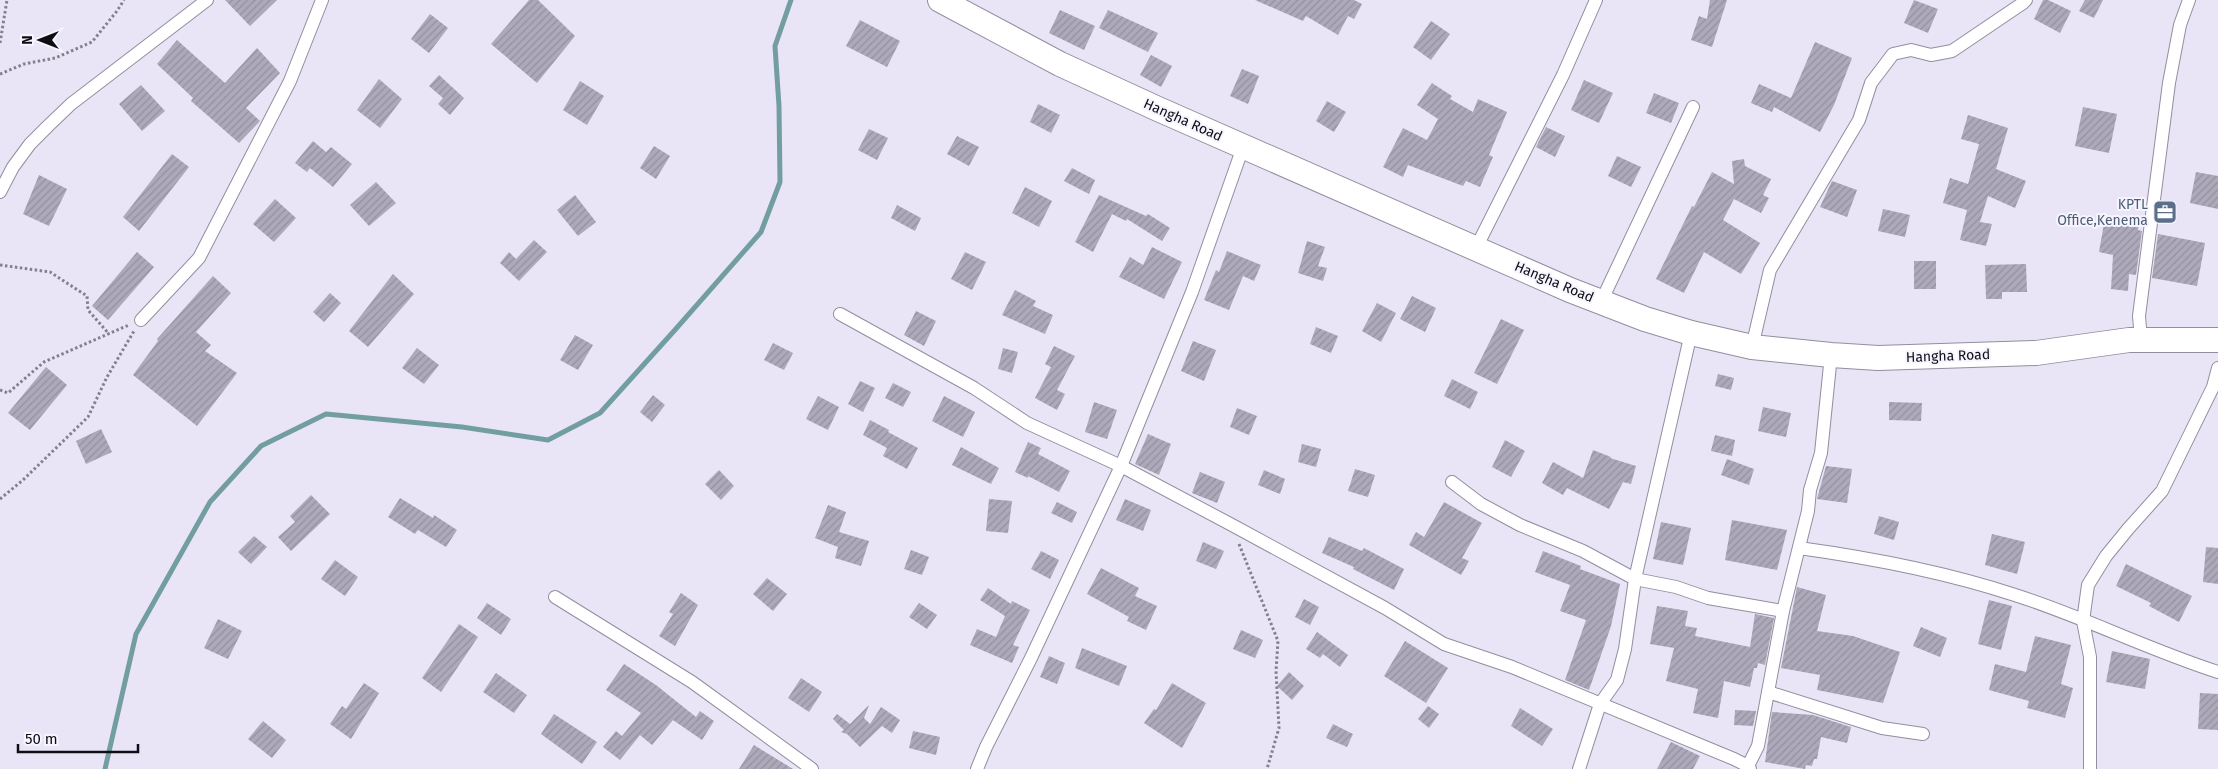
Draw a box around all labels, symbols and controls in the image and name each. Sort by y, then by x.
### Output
north arrow [15,15,65,65]
text: N [19,35,36,45]
street label: Hangha Road [1141,95,1225,145]
place label: KPTL Office,Kenema [2057,196,2148,229]
office icon: KPTL Office,Kenema [2152,199,2178,225]
street label: Hangha Road [1512,258,1596,306]
street label: Hangha Road [1906,346,1990,366]
scale bar [18,722,138,754]
text: 50 m [25,730,58,748]

